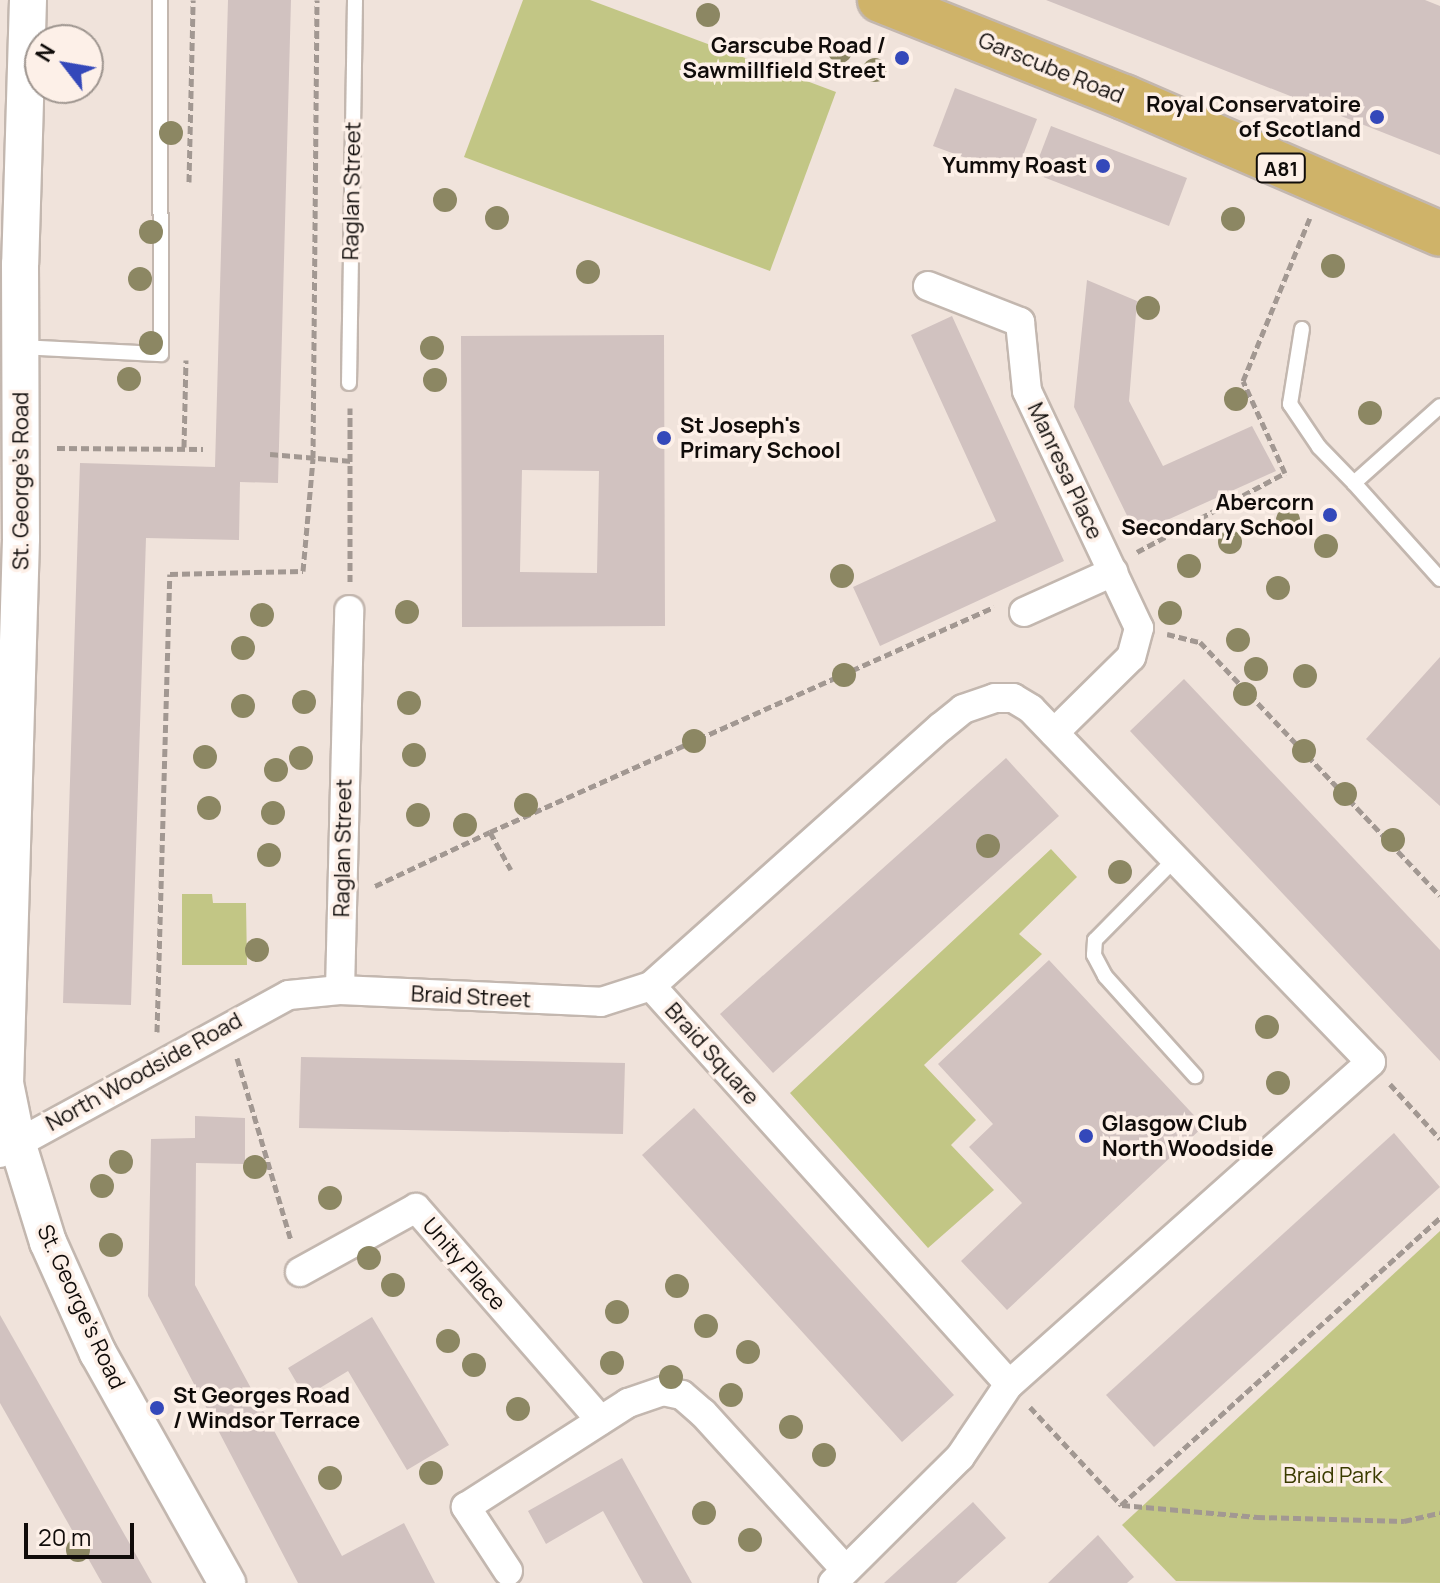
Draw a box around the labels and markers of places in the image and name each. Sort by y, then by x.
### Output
place label: Garscube Road / Sawmillfield Street [683,32,886,84]
marker: Garscube Road / Sawmillfield Street [893,49,911,67]
place label: Royal Conservatoire of Scotland [1146,91,1361,142]
marker: Royal Conservatoire of Scotland [1368,108,1386,126]
place label: Yummy Roast [943,153,1087,179]
marker: Yummy Roast [1094,157,1112,175]
place label: St Joseph's Primary School [680,412,841,464]
marker: St Joseph's Primary School [655,429,673,447]
place label: Abercorn Secondary School [1121,489,1314,540]
marker: Abercorn Secondary School [1321,506,1339,524]
place label: Glasgow Club North Woodside [1102,1110,1274,1162]
marker: Glasgow Club North Woodside [1077,1127,1095,1145]
place label: St Georges Road / Windsor Terrace [173,1382,360,1434]
marker: St Georges Road / Windsor Terrace [148,1399,166,1417]

